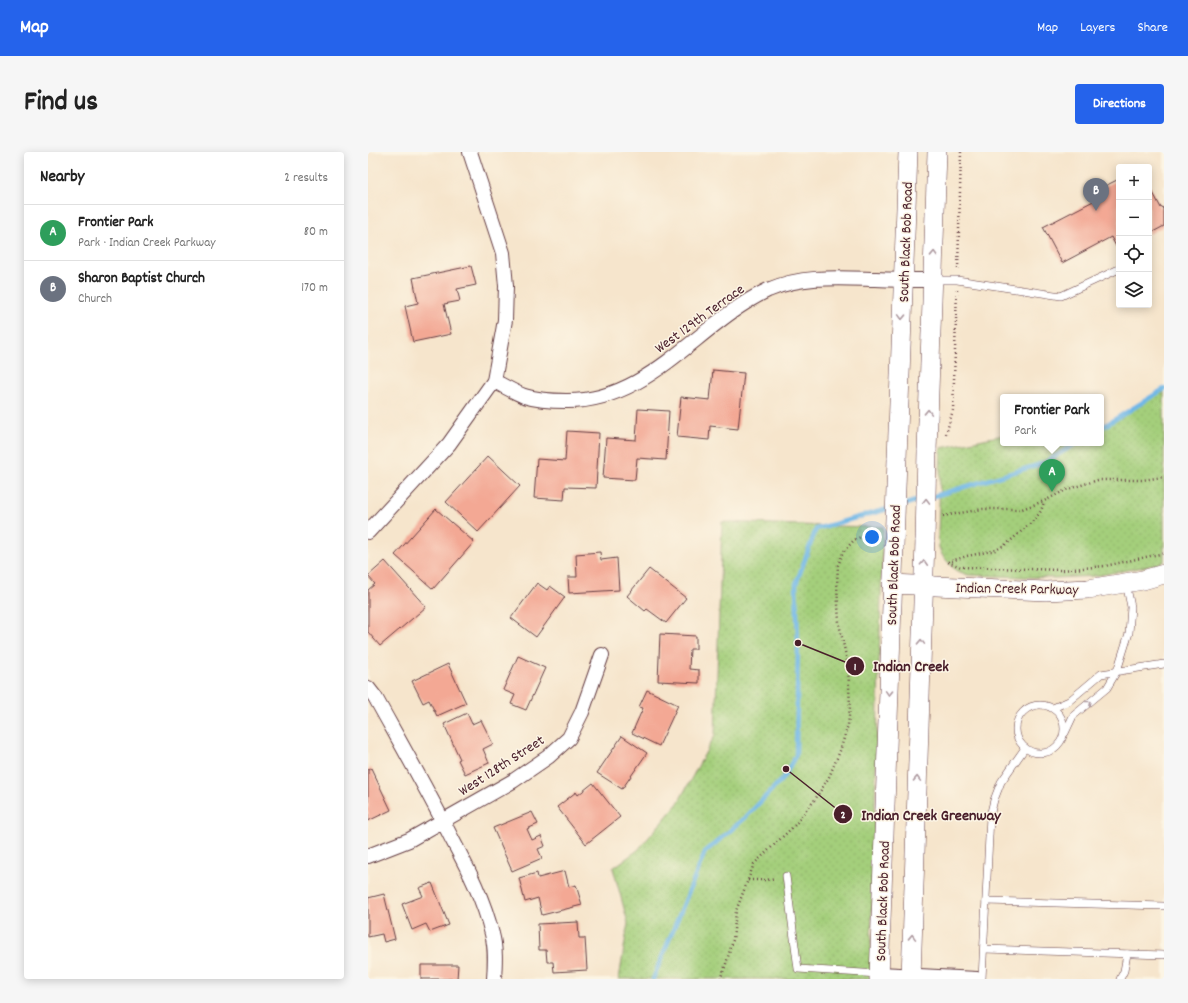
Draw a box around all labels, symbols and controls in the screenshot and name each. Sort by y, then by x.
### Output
text: Map [20,15,49,42]
text: Map [1037,18,1058,38]
text: Layers [1080,18,1115,38]
text: Share [1137,18,1168,38]
text: Find us [24,84,98,124]
button: Directions [1075,84,1164,124]
map controls [1116,164,1152,308]
button: + [1116,164,1152,200]
text: Nearby [40,166,84,190]
text: 2 results [284,169,328,188]
pin: B [1083,178,1109,211]
street label: South Black Bob Road [894,181,920,303]
button: − [1116,200,1152,236]
text: Frontier Park [78,212,153,234]
text: A [49,223,57,242]
text: 80 m [304,223,328,242]
text: Park · Indian Creek Parkway [78,234,216,253]
button: locate [1116,236,1152,272]
one-way arrow [930,251,938,257]
text: Sharon Baptist Church [78,268,205,290]
button: layers [1116,272,1152,308]
text: B [50,279,56,298]
text: 170 m [301,279,328,298]
street label: West 129th Terrace [651,279,750,360]
text: Church [78,290,112,309]
one-way arrow [897,314,906,320]
popup [1000,394,1104,446]
text: Frontier Park [1014,400,1090,422]
one-way arrow [924,409,933,415]
text: Park [1014,422,1037,441]
pin: A [1039,459,1065,492]
one-way arrow [922,498,930,504]
street label: South Black Bob Road [882,504,908,626]
your location [862,527,882,547]
one-way arrow [919,560,928,566]
street label: Indian Creek Parkway [955,578,1079,602]
one-way arrow [917,639,925,645]
callout: Indian Creek [845,652,957,680]
text: Indian Creek [873,656,949,679]
text: 1 [854,659,857,676]
one-way arrow [884,690,893,696]
one-way arrow [1084,701,1091,708]
street label: West 128th Street [455,730,550,803]
one-way arrow [913,776,921,782]
callout: Indian Creek Greenway [833,800,1009,828]
text: Indian Creek Greenway [861,805,1002,828]
text: 2 [840,807,846,824]
street label: South Black Bob Road [871,840,897,962]
one-way arrow [908,934,916,940]

